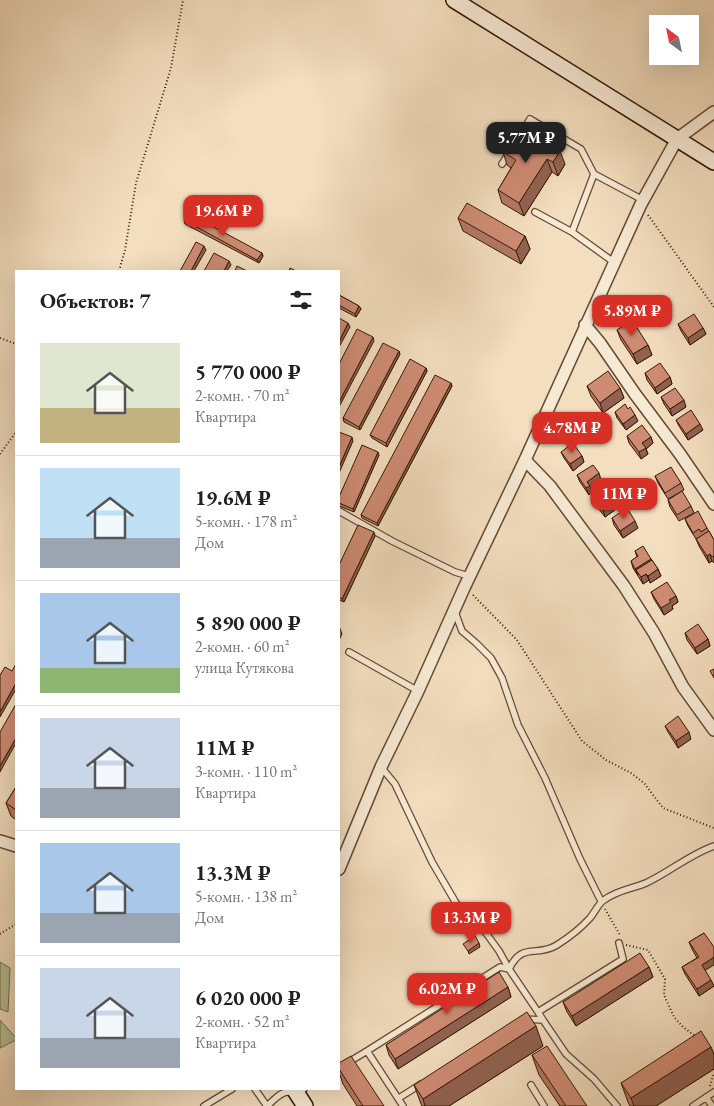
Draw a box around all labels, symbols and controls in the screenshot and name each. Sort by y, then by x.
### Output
north arrow [649,15,699,65]
map controls [649,15,699,65]
pin: 5.77M ₽ [480,121,572,164]
text: 5.77M ₽ [497,127,555,148]
pin: 19.6M ₽ [177,194,269,237]
text: 19.6M ₽ [194,200,252,221]
icon: filters [287,286,315,314]
text: Объектов: 7 [40,287,151,314]
pin: 5.89M ₽ [586,294,678,337]
text: 5.89M ₽ [603,300,661,321]
text: 5 770 000 ₽ [195,358,301,385]
icon: home [80,363,140,423]
text: 2-комн. · 70 m² [195,385,290,406]
text: Квартира [195,406,256,427]
pin: 4.78M ₽ [526,412,618,454]
text: 4.78M ₽ [543,417,601,438]
pin: 11M ₽ [589,478,659,520]
text: 11M ₽ [601,483,647,504]
text: 19.6M ₽ [195,484,271,511]
icon: home [80,488,140,548]
text: 5-комн. · 178 m² [195,511,297,532]
text: Дом [195,532,224,553]
text: 5 890 000 ₽ [195,609,301,636]
icon: home [80,613,140,673]
text: 2-комн. · 60 m² [195,636,290,657]
text: улица Кутякова [195,657,294,678]
text: 11M ₽ [195,734,254,761]
icon: home [80,738,140,798]
text: 3-комн. · 110 m² [195,761,297,782]
text: Квартира [195,782,256,803]
text: 13.3M ₽ [195,859,271,886]
icon: home [80,863,140,923]
text: 5-комн. · 138 m² [195,886,297,907]
pin: 13.3M ₽ [425,902,517,944]
text: Дом [195,907,224,928]
text: 13.3M ₽ [442,907,500,928]
pin: 6.02M ₽ [401,972,493,1015]
text: 6.02M ₽ [418,978,476,999]
text: 6 020 000 ₽ [195,984,301,1011]
icon: home [80,988,140,1048]
text: 2-комн. · 52 m² [195,1011,290,1032]
text: Квартира [195,1032,256,1053]

